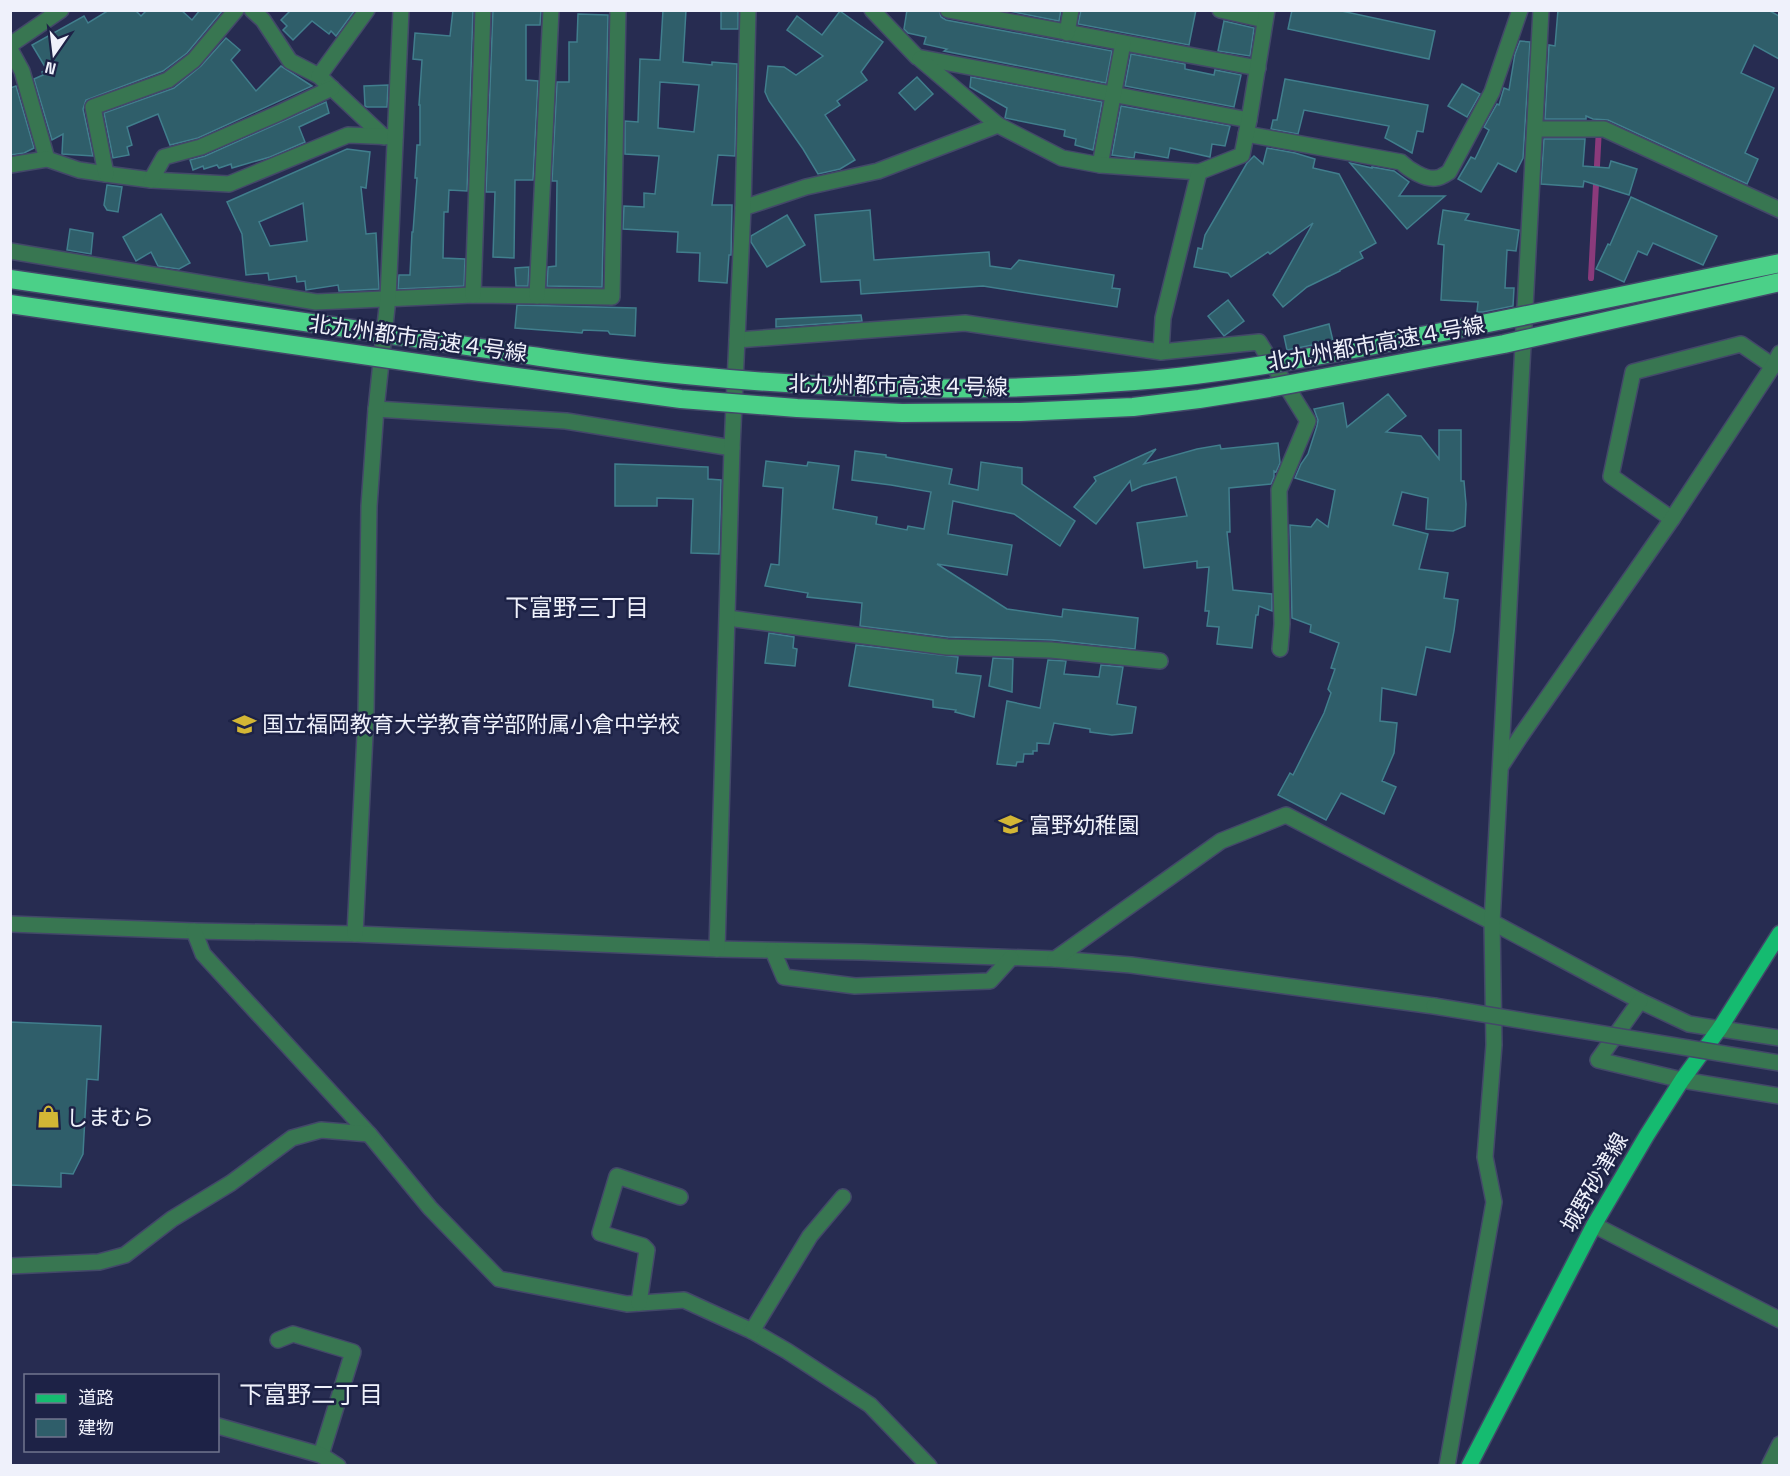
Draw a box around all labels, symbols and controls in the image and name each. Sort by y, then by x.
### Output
north arrow [24,24,84,84]
text: N [43,57,58,80]
street label: 北九州都市高速４号線 [307,309,529,367]
street label: 北九州都市高速４号線 [1265,310,1487,376]
street label: 北九州都市高速４号線 [788,369,1008,401]
district label: 下富野三丁目 [505,592,649,623]
place label: 国立福岡教育大学教育学部附属小倉中学校 [262,710,680,738]
school or university icon: 国立福岡教育大学教育学部附属小倉中学校 [231,711,257,737]
place label: 富野幼稚園 [1029,811,1139,839]
school or university icon: 富野幼稚園 [998,812,1024,838]
place label: しまむら [66,1103,154,1131]
shop icon: しまむら [35,1104,61,1130]
street label: 城野砂津線 [1554,1127,1634,1237]
legend [24,1374,219,1452]
district label: 下富野二丁目 [239,1379,383,1410]
text: 道路 [78,1386,114,1409]
text: 建物 [78,1416,114,1439]

